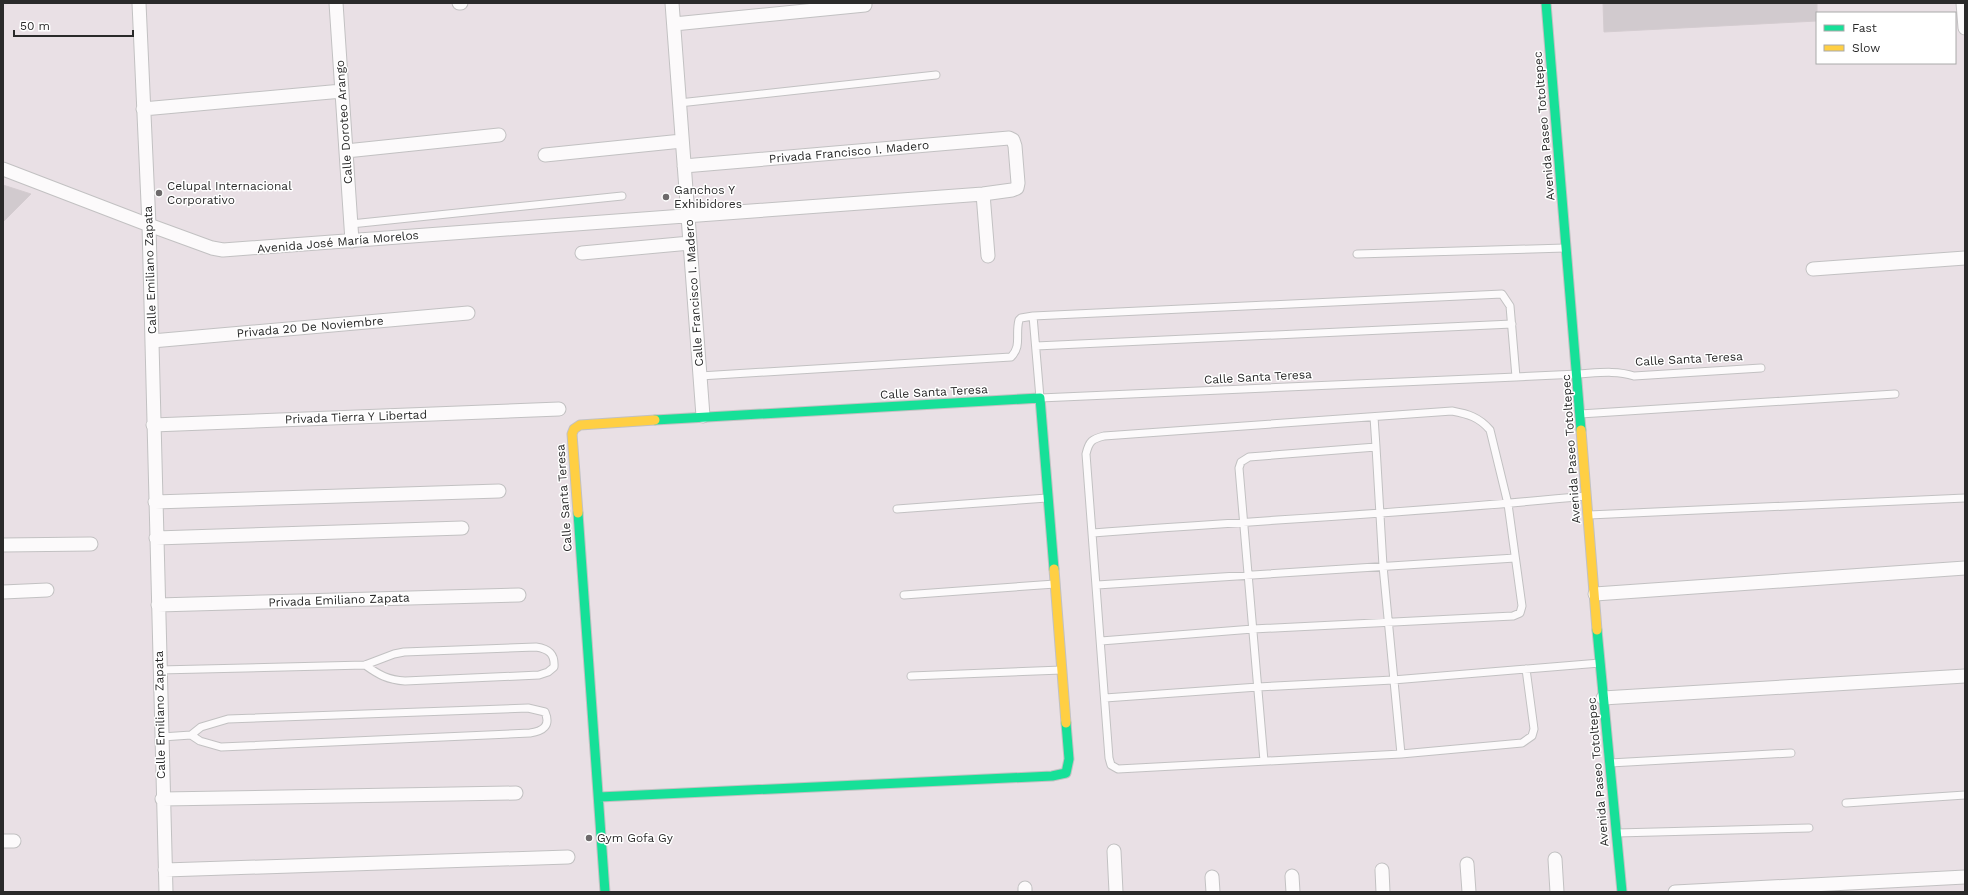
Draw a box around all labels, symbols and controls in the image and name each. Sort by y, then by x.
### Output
scale bar [14,12,133,38]
legend [1816,12,1956,64]
text: 50 m [20,19,50,33]
text: Fast [1852,21,1877,35]
text: Slow [1852,41,1880,55]
street label: Avenida Paseo Totoltepec [1530,51,1557,201]
street label: Calle Doroteo Arango [333,60,355,184]
street label: Privada Francisco I. Madero [768,138,930,166]
place label: Celupal Internacional Corporativo [167,179,292,207]
place label: Ganchos Y Exhibidores [674,183,742,211]
marker: Celupal Internacional Corporativo [154,188,164,198]
marker: Ganchos Y Exhibidores [661,192,671,202]
street label: Calle Emiliano Zapata [141,205,159,334]
street label: Calle Francisco I. Madero [682,219,706,367]
street label: Avenida José María Morelos [257,228,419,256]
street label: Privada 20 De Noviembre [236,314,384,340]
street label: Calle Santa Teresa [1635,349,1743,369]
street label: Calle Santa Teresa [1204,367,1312,387]
street label: Avenida Paseo Totoltepec [1559,374,1583,524]
street label: Calle Santa Teresa [880,382,988,402]
street label: Privada Tierra Y Libertad [285,408,427,426]
street label: Calle Santa Teresa [553,443,575,552]
street label: Privada Emiliano Zapata [268,591,410,609]
street label: Calle Emiliano Zapata [152,651,168,779]
street label: Avenida Paseo Totoltepec [1584,697,1611,847]
place label: Gym Gofa Gy [597,831,674,845]
marker: Gym Gofa Gy [584,833,594,843]

